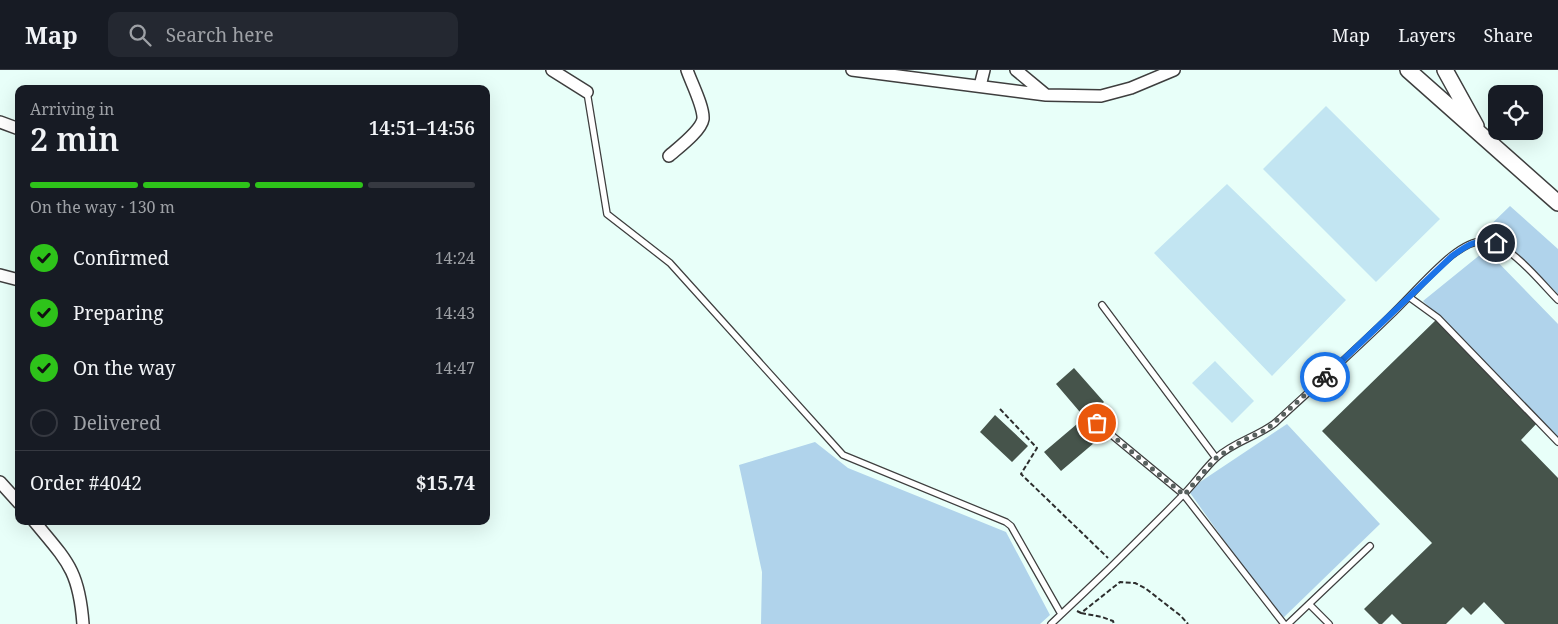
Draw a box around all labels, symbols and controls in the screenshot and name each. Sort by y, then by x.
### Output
search box [108,12,458,57]
text: Map [25,18,78,51]
icon: search [126,21,154,49]
text: Search here [166,22,274,48]
text: Map [1332,23,1370,47]
text: Layers [1398,23,1456,47]
text: Share [1484,23,1533,47]
map controls [1488,85,1543,140]
button: locate [1488,85,1543,140]
text: Arriving in [30,98,114,120]
text: 14:51–14:56 [369,115,475,141]
text: 2 min [30,117,119,160]
text: On the way · 130 m [30,196,175,218]
pin [1475,222,1517,264]
icon: home [1482,229,1510,257]
icon: check [30,244,58,272]
text: Confirmed [73,245,169,271]
text: 14:24 [435,247,475,269]
icon: check [30,299,58,327]
text: Preparing [73,300,163,326]
text: 14:43 [435,302,475,324]
courier [1300,352,1350,402]
icon: check [30,354,58,382]
text: On the way [73,355,176,381]
text: 14:47 [435,357,475,379]
icon: bike [1311,363,1339,391]
pin [1076,402,1118,444]
icon: bag [1083,409,1111,437]
text: Delivered [73,410,161,436]
text: Order #4042 [30,470,142,496]
text: $15.74 [416,470,475,496]

